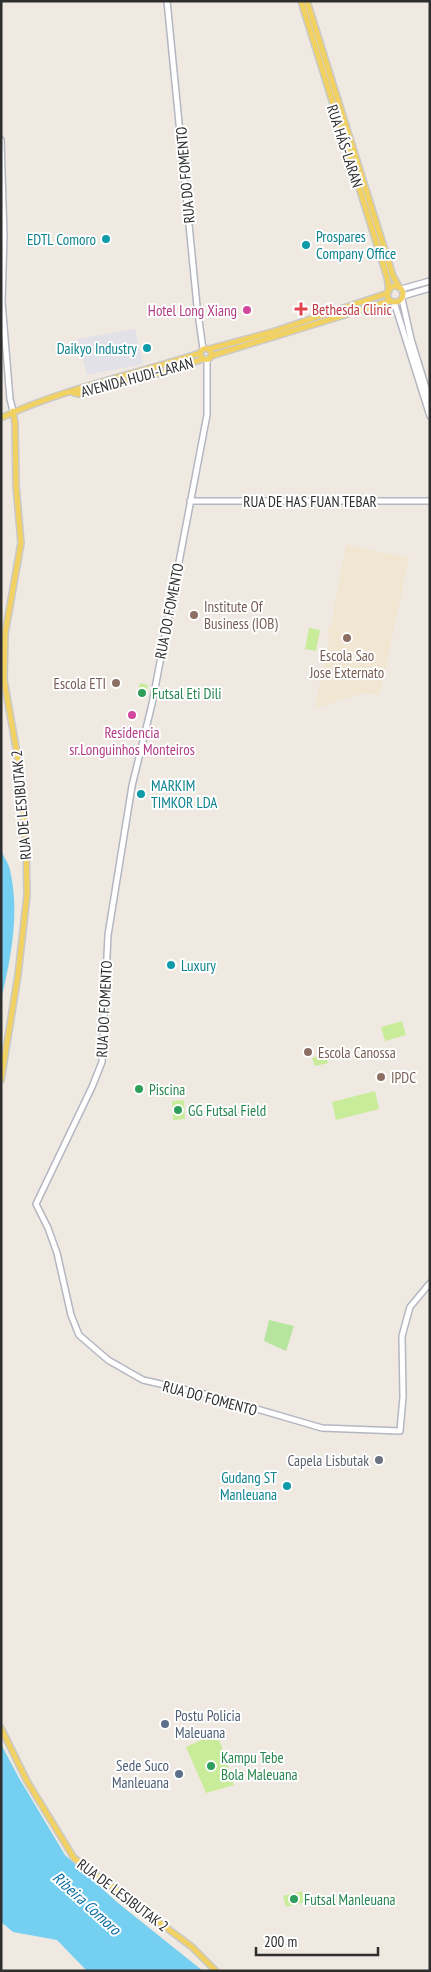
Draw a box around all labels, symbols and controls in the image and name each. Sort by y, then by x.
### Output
street label: RUA HÁS-LARAN [323,102,367,190]
street label: RUA DO FOMENTO [171,126,199,224]
place label: Prospares Company Office [316,227,396,263]
place label: EDTL Comoro [27,230,96,249]
marker: EDTL Comoro [100,233,112,245]
marker: Prospares Company Office [300,239,312,251]
place label: Bethesda Clinic [312,300,392,319]
place label: Hotel Long Xiang [148,301,237,320]
marker: Bethesda Clinic [294,302,308,316]
marker: Hotel Long Xiang [241,304,253,316]
place label: Daikyo Industry [57,339,137,358]
marker: Daikyo Industry [141,342,153,354]
street label: AVENIDA HUDI-LARAN [79,353,195,401]
street label: RUA DE HAS FUAN TEBAR [243,492,377,511]
street label: RUA DO FOMENTO [150,562,188,660]
place label: Institute Of Business (IOB) [204,597,278,633]
marker: Institute Of Business (IOB) [188,609,200,621]
marker: Escola Sao Jose Externato [341,632,353,644]
place label: Escola Sao Jose Externato [309,646,384,682]
place label: Escola ETI [54,674,106,693]
marker: Escola ETI [110,677,122,689]
place label: Futsal Eti Dili [152,684,221,703]
marker: Futsal Eti Dili [136,687,148,699]
marker: Residencia sr.Longuinhos Monteiros [126,709,138,721]
place label: Residencia sr.Longuinhos Monteiros [69,723,195,759]
street label: RUA DE LESIBUTAK 2 [7,750,35,860]
place label: MARKIM TIMKOR LDA [151,776,218,812]
marker: MARKIM TIMKOR LDA [135,788,147,800]
place label: Luxury [181,956,216,975]
marker: Luxury [165,959,177,971]
street label: RUA DO FOMENTO [92,960,116,1058]
place label: Escola Canossa [318,1043,396,1062]
marker: Escola Canossa [302,1046,314,1058]
place label: IPDC [391,1068,416,1087]
marker: IPDC [375,1071,387,1083]
place label: Piscina [149,1080,185,1099]
marker: Piscina [133,1083,145,1095]
place label: GG Futsal Field [188,1101,266,1120]
marker: GG Futsal Field [172,1104,184,1116]
street label: RUA DO FOMENTO [161,1376,259,1420]
place label: Capela Lisbutak [287,1451,369,1470]
marker: Capela Lisbutak [373,1454,385,1466]
place label: Gudang ST Manleuana [220,1468,277,1504]
marker: Gudang ST Manleuana [281,1480,293,1492]
place label: Postu Policia Maleuana [175,1706,241,1742]
marker: Postu Policia Maleuana [159,1718,171,1730]
place label: Kampu Tebe Bola Maleuana [221,1748,298,1784]
place label: Sede Suco Manleuana [112,1756,169,1792]
marker: Kampu Tebe Bola Maleuana [205,1760,217,1772]
marker: Sede Suco Manleuana [173,1768,185,1780]
street label: RUA DE LESIBUTAK 2 [73,1854,173,1936]
water label: Ribeira Comoro [49,1867,126,1940]
place label: Futsal Manleuana [304,1890,396,1909]
marker: Futsal Manleuana [288,1893,300,1905]
scale bar [256,1924,378,1956]
text: 200 m [264,1932,297,1951]

